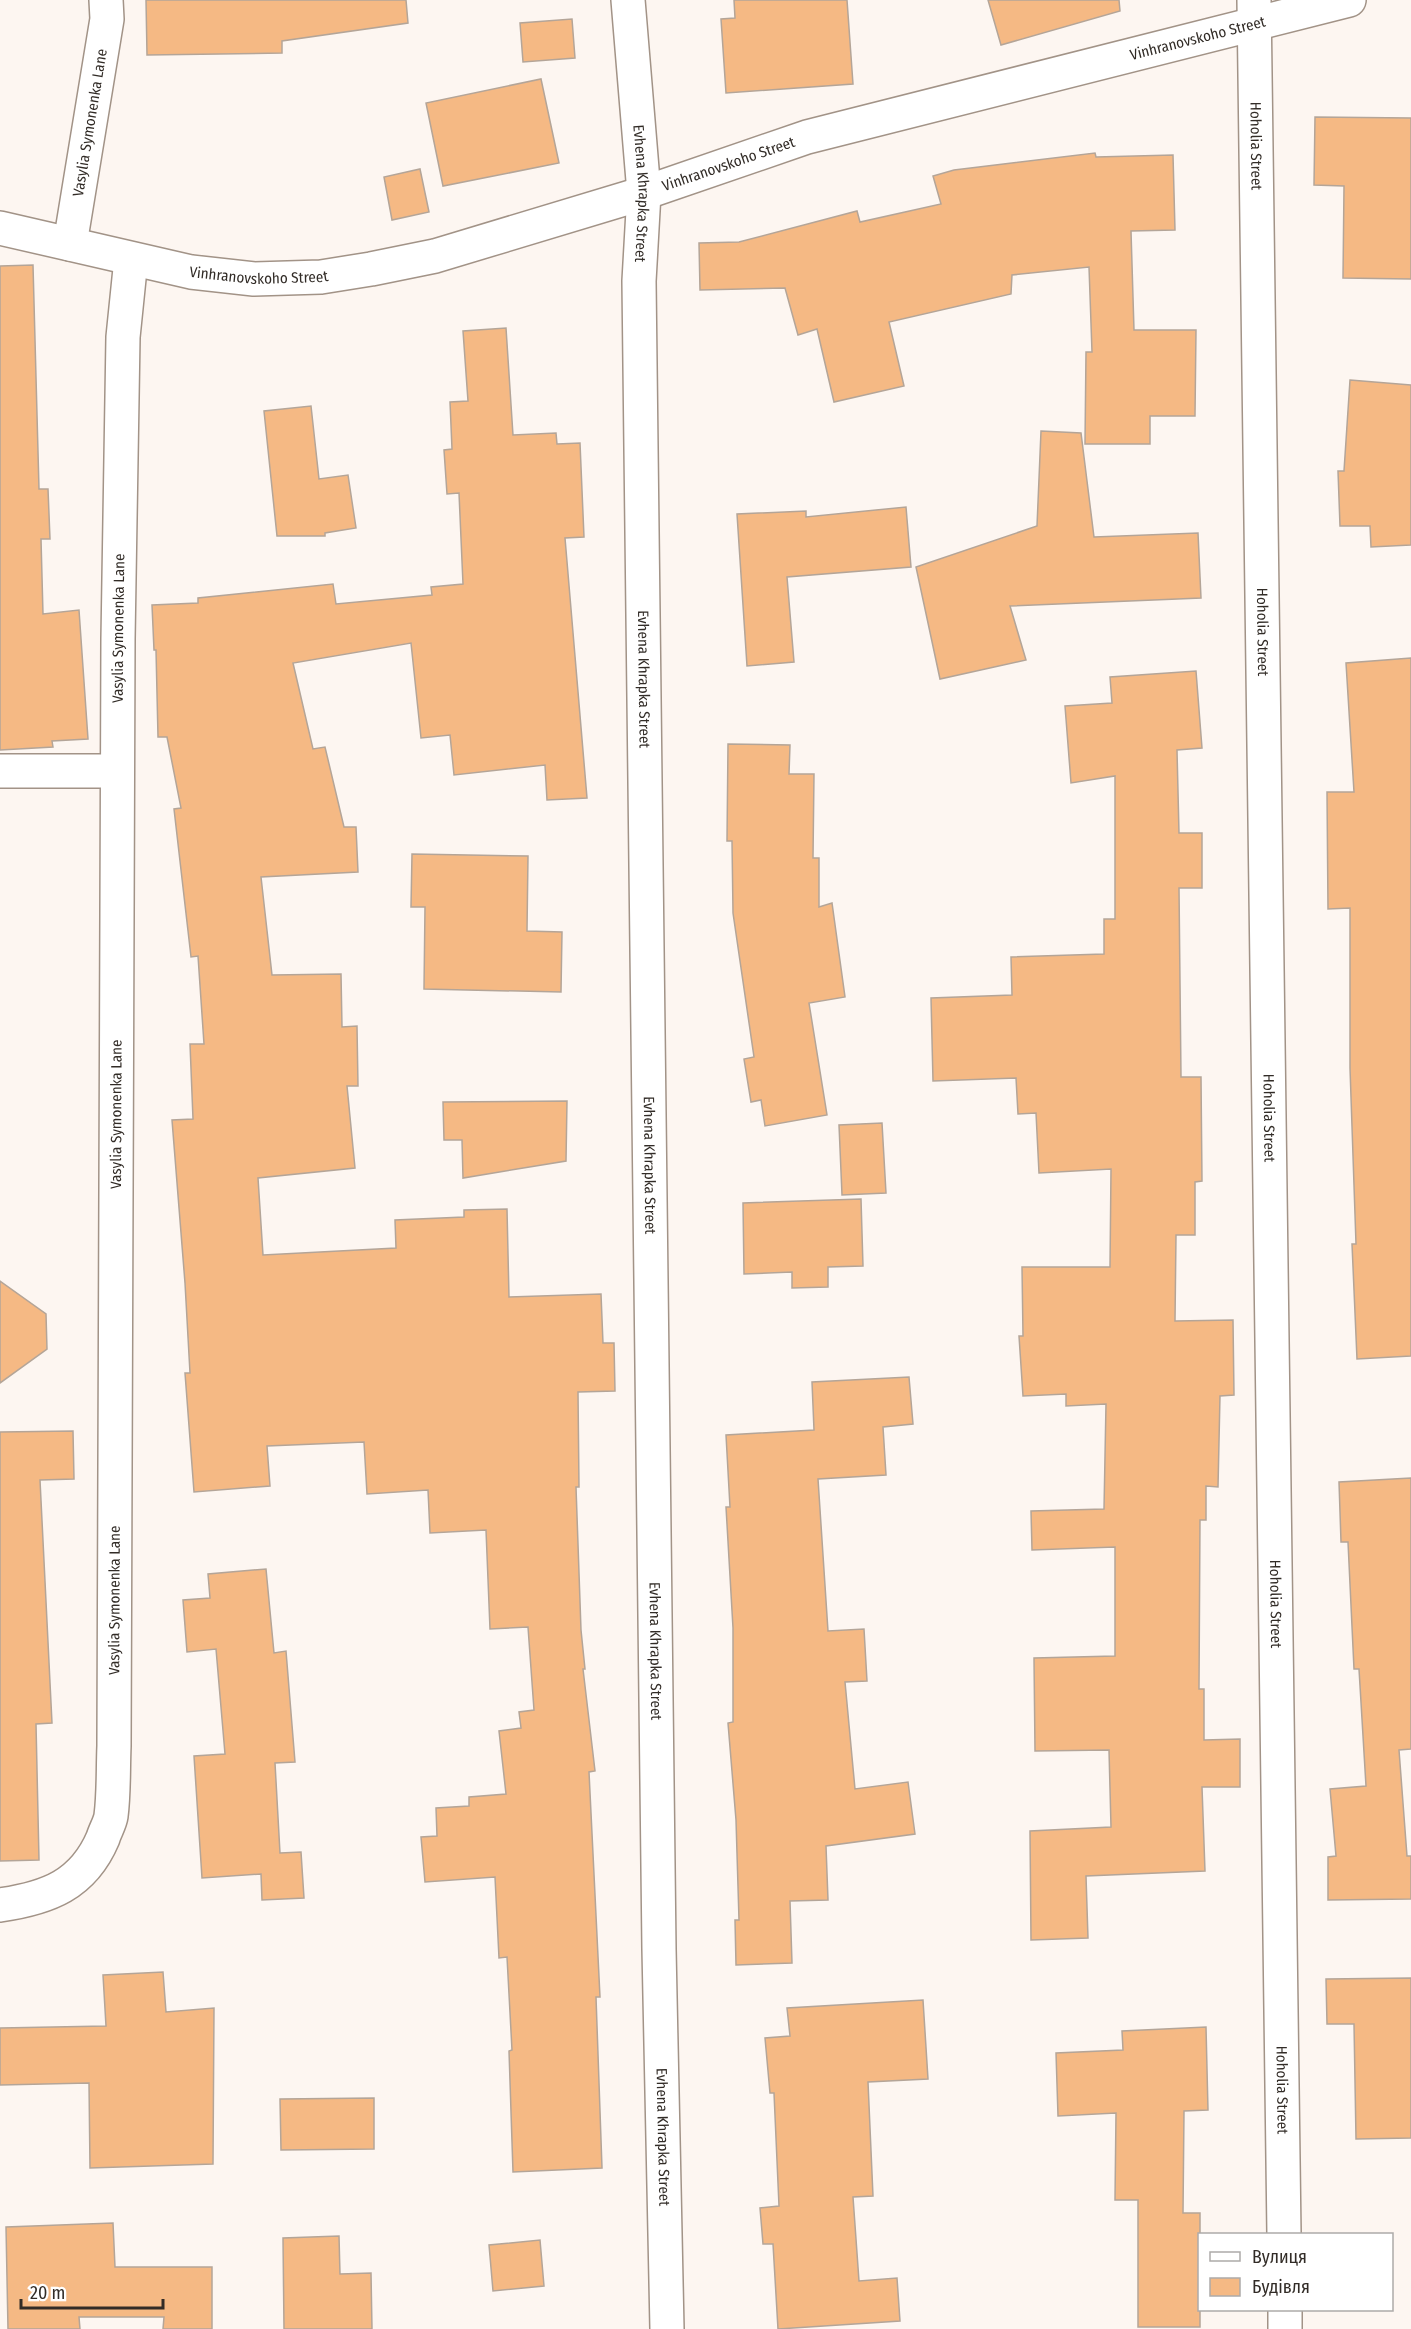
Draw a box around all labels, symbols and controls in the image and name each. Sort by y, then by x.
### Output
street label: Vinhranovskoho Street [1128,12,1267,64]
street label: Vasylia Symonenka Lane [69,47,111,198]
street label: Hoholia Street [1246,102,1266,190]
street label: Evhena Khrapka Street [629,124,653,263]
street label: Vinhranovskoho Street [660,133,797,195]
street label: Vinhranovskoho Street [188,263,330,288]
street label: Vasylia Symonenka Lane [109,553,128,703]
street label: Hoholia Street [1253,588,1272,676]
street label: Evhena Khrapka Street [634,610,654,748]
street label: Vasylia Symonenka Lane [107,1040,126,1189]
street label: Hoholia Street [1259,1074,1279,1162]
street label: Evhena Khrapka Street [640,1096,659,1234]
street label: Vasylia Symonenka Lane [105,1526,124,1675]
street label: Hoholia Street [1266,1560,1285,1648]
street label: Evhena Khrapka Street [646,1582,665,1720]
street label: Hoholia Street [1272,2046,1292,2134]
street label: Evhena Khrapka Street [653,2068,673,2206]
legend [1198,2233,1393,2311]
text: Вулиця [1252,2246,1307,2268]
scale bar [21,2272,164,2310]
text: Будівля [1252,2276,1310,2298]
text: 20 m [30,2282,65,2304]

